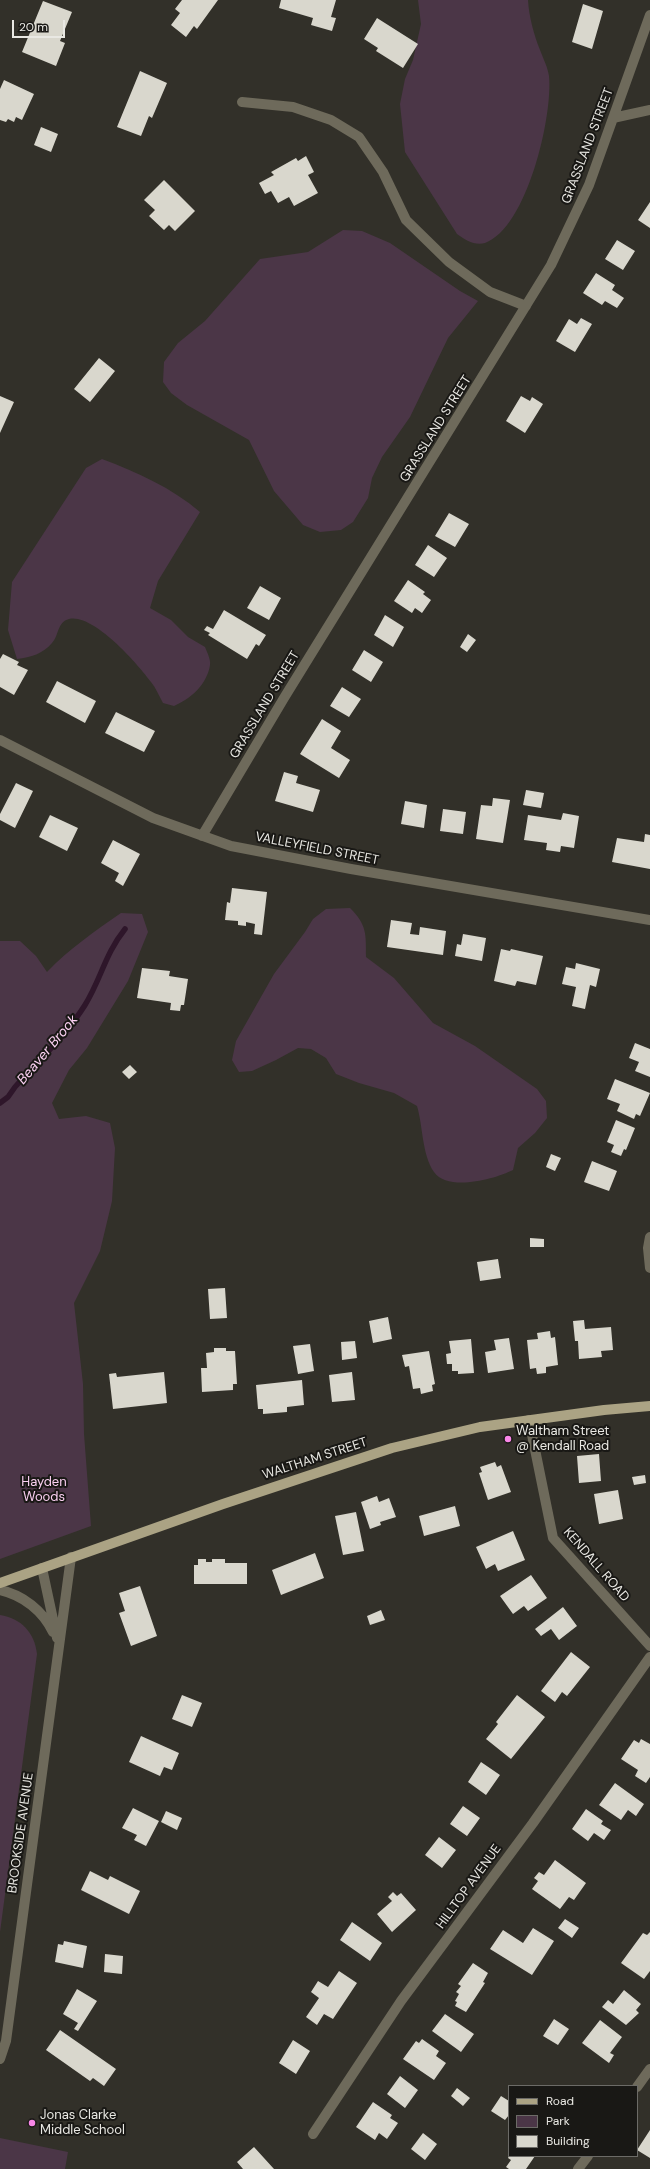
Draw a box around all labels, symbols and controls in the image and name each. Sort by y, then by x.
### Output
scale bar [14,12,67,38]
text: 20 m [19,19,48,35]
street label: GRASSLAND STREET [559,86,617,206]
street label: GRASSLAND STREET [397,373,475,485]
street label: GRASSLAND STREET [227,648,303,762]
street label: VALLEYFIELD STREET [254,829,380,869]
water label: Beaver Brook [14,1012,82,1088]
place label: Waltham Street @ Kendall Road [516,1424,609,1455]
marker: Waltham Street @ Kendall Road [503,1434,513,1444]
street label: WALTHAM STREET [261,1435,369,1483]
park label: Hayden Woods [21,1475,67,1506]
street label: KENDALL ROAD [560,1525,632,1605]
street label: BROOKSIDE AVENUE [5,1772,37,1894]
street label: HILLTOP AVENUE [433,1842,505,1932]
legend [508,2085,638,2157]
text: Road [546,2093,574,2109]
place label: Jonas Clarke Middle School [40,2108,125,2139]
text: Park [546,2113,570,2129]
marker: Jonas Clarke Middle School [27,2118,37,2128]
text: Building [546,2133,590,2149]

